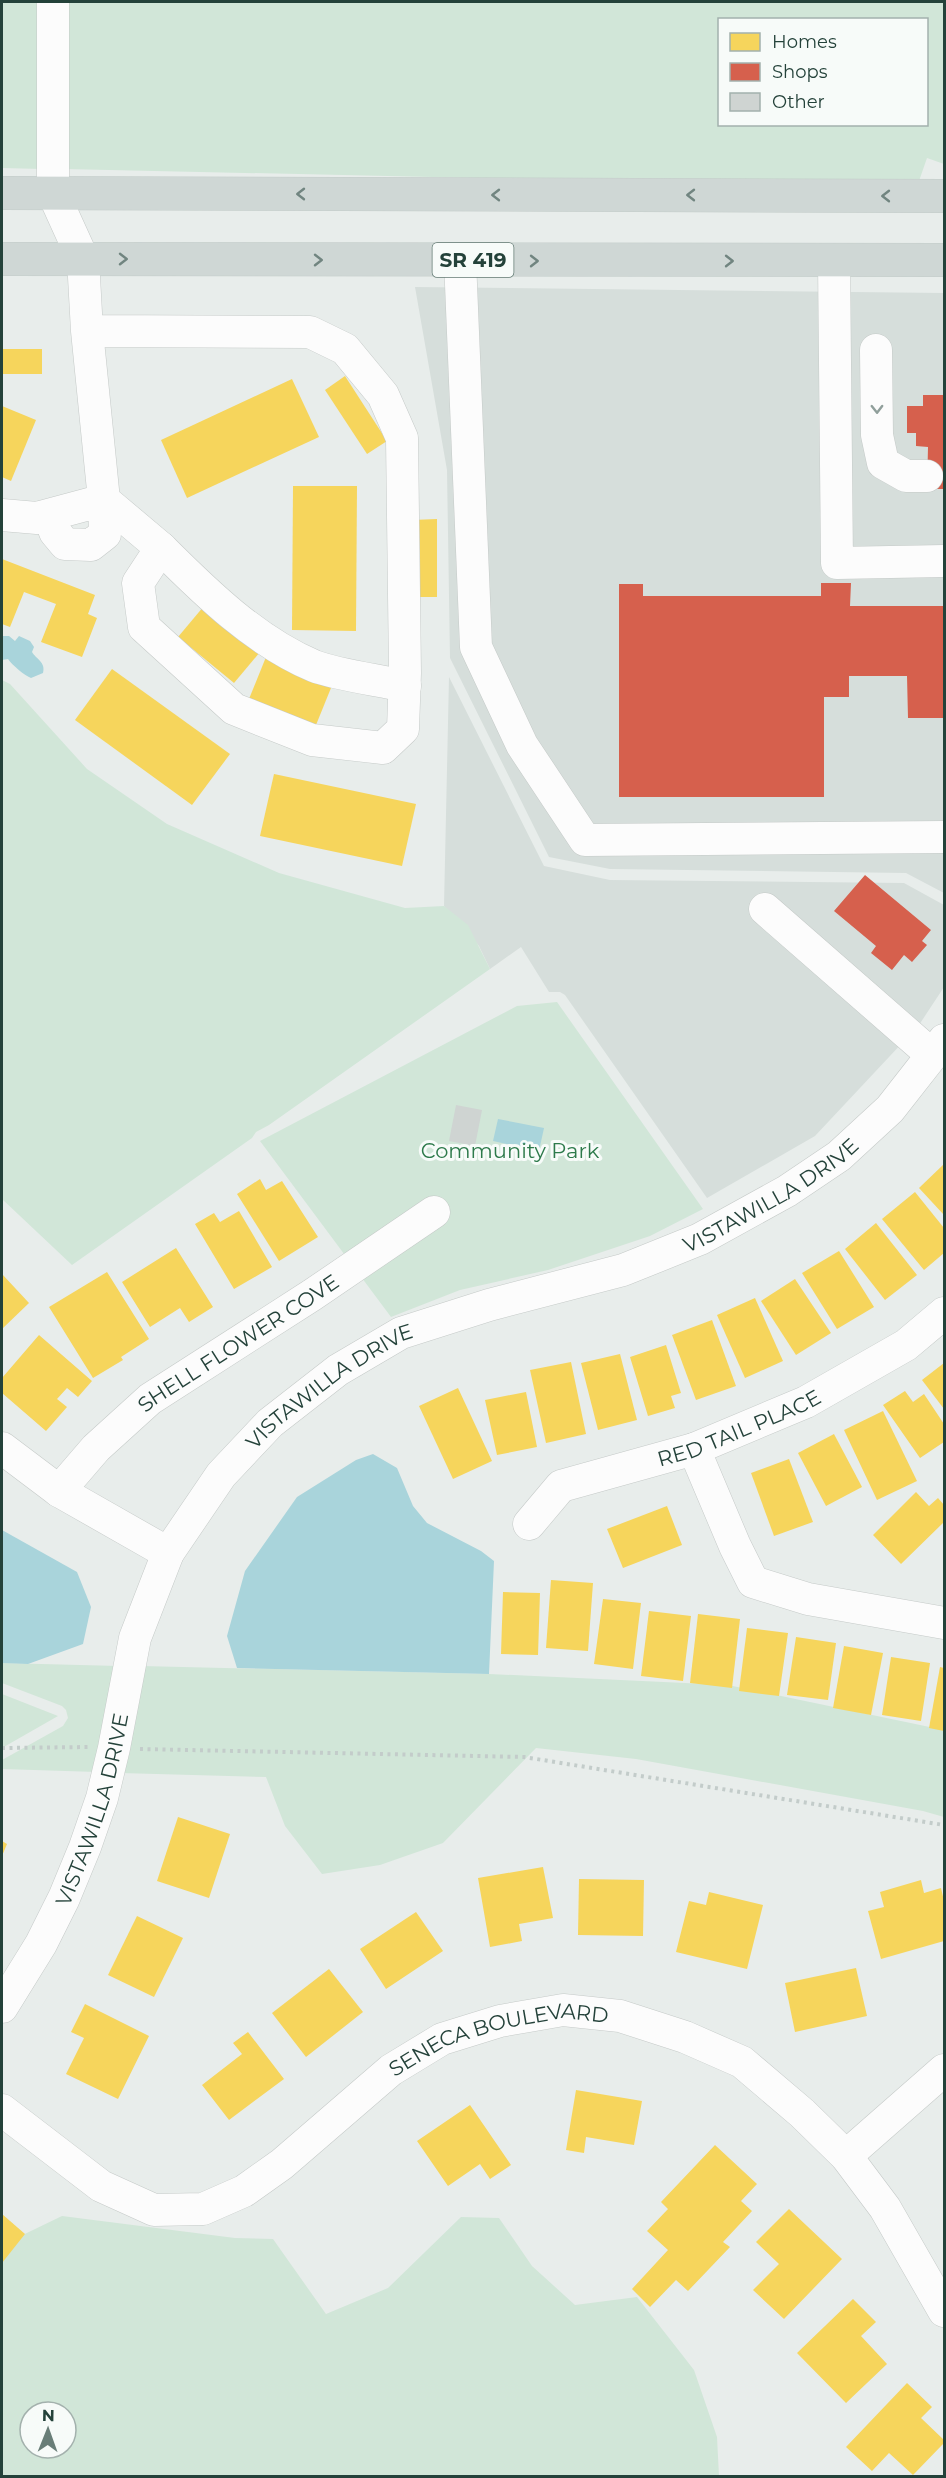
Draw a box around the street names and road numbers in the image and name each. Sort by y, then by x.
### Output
road number: SR 419 [432,243,514,277]
street label: VISTAWILLA DRIVE [679,1132,863,1257]
street label: SHELL FLOWER COVE [132,1268,343,1417]
street label: VISTAWILLA DRIVE [240,1318,415,1454]
street label: RED TAIL PLACE [654,1384,825,1471]
street label: VISTAWILLA DRIVE [50,1711,133,1909]
street label: SENECA BOULEVARD [384,1997,610,2081]

